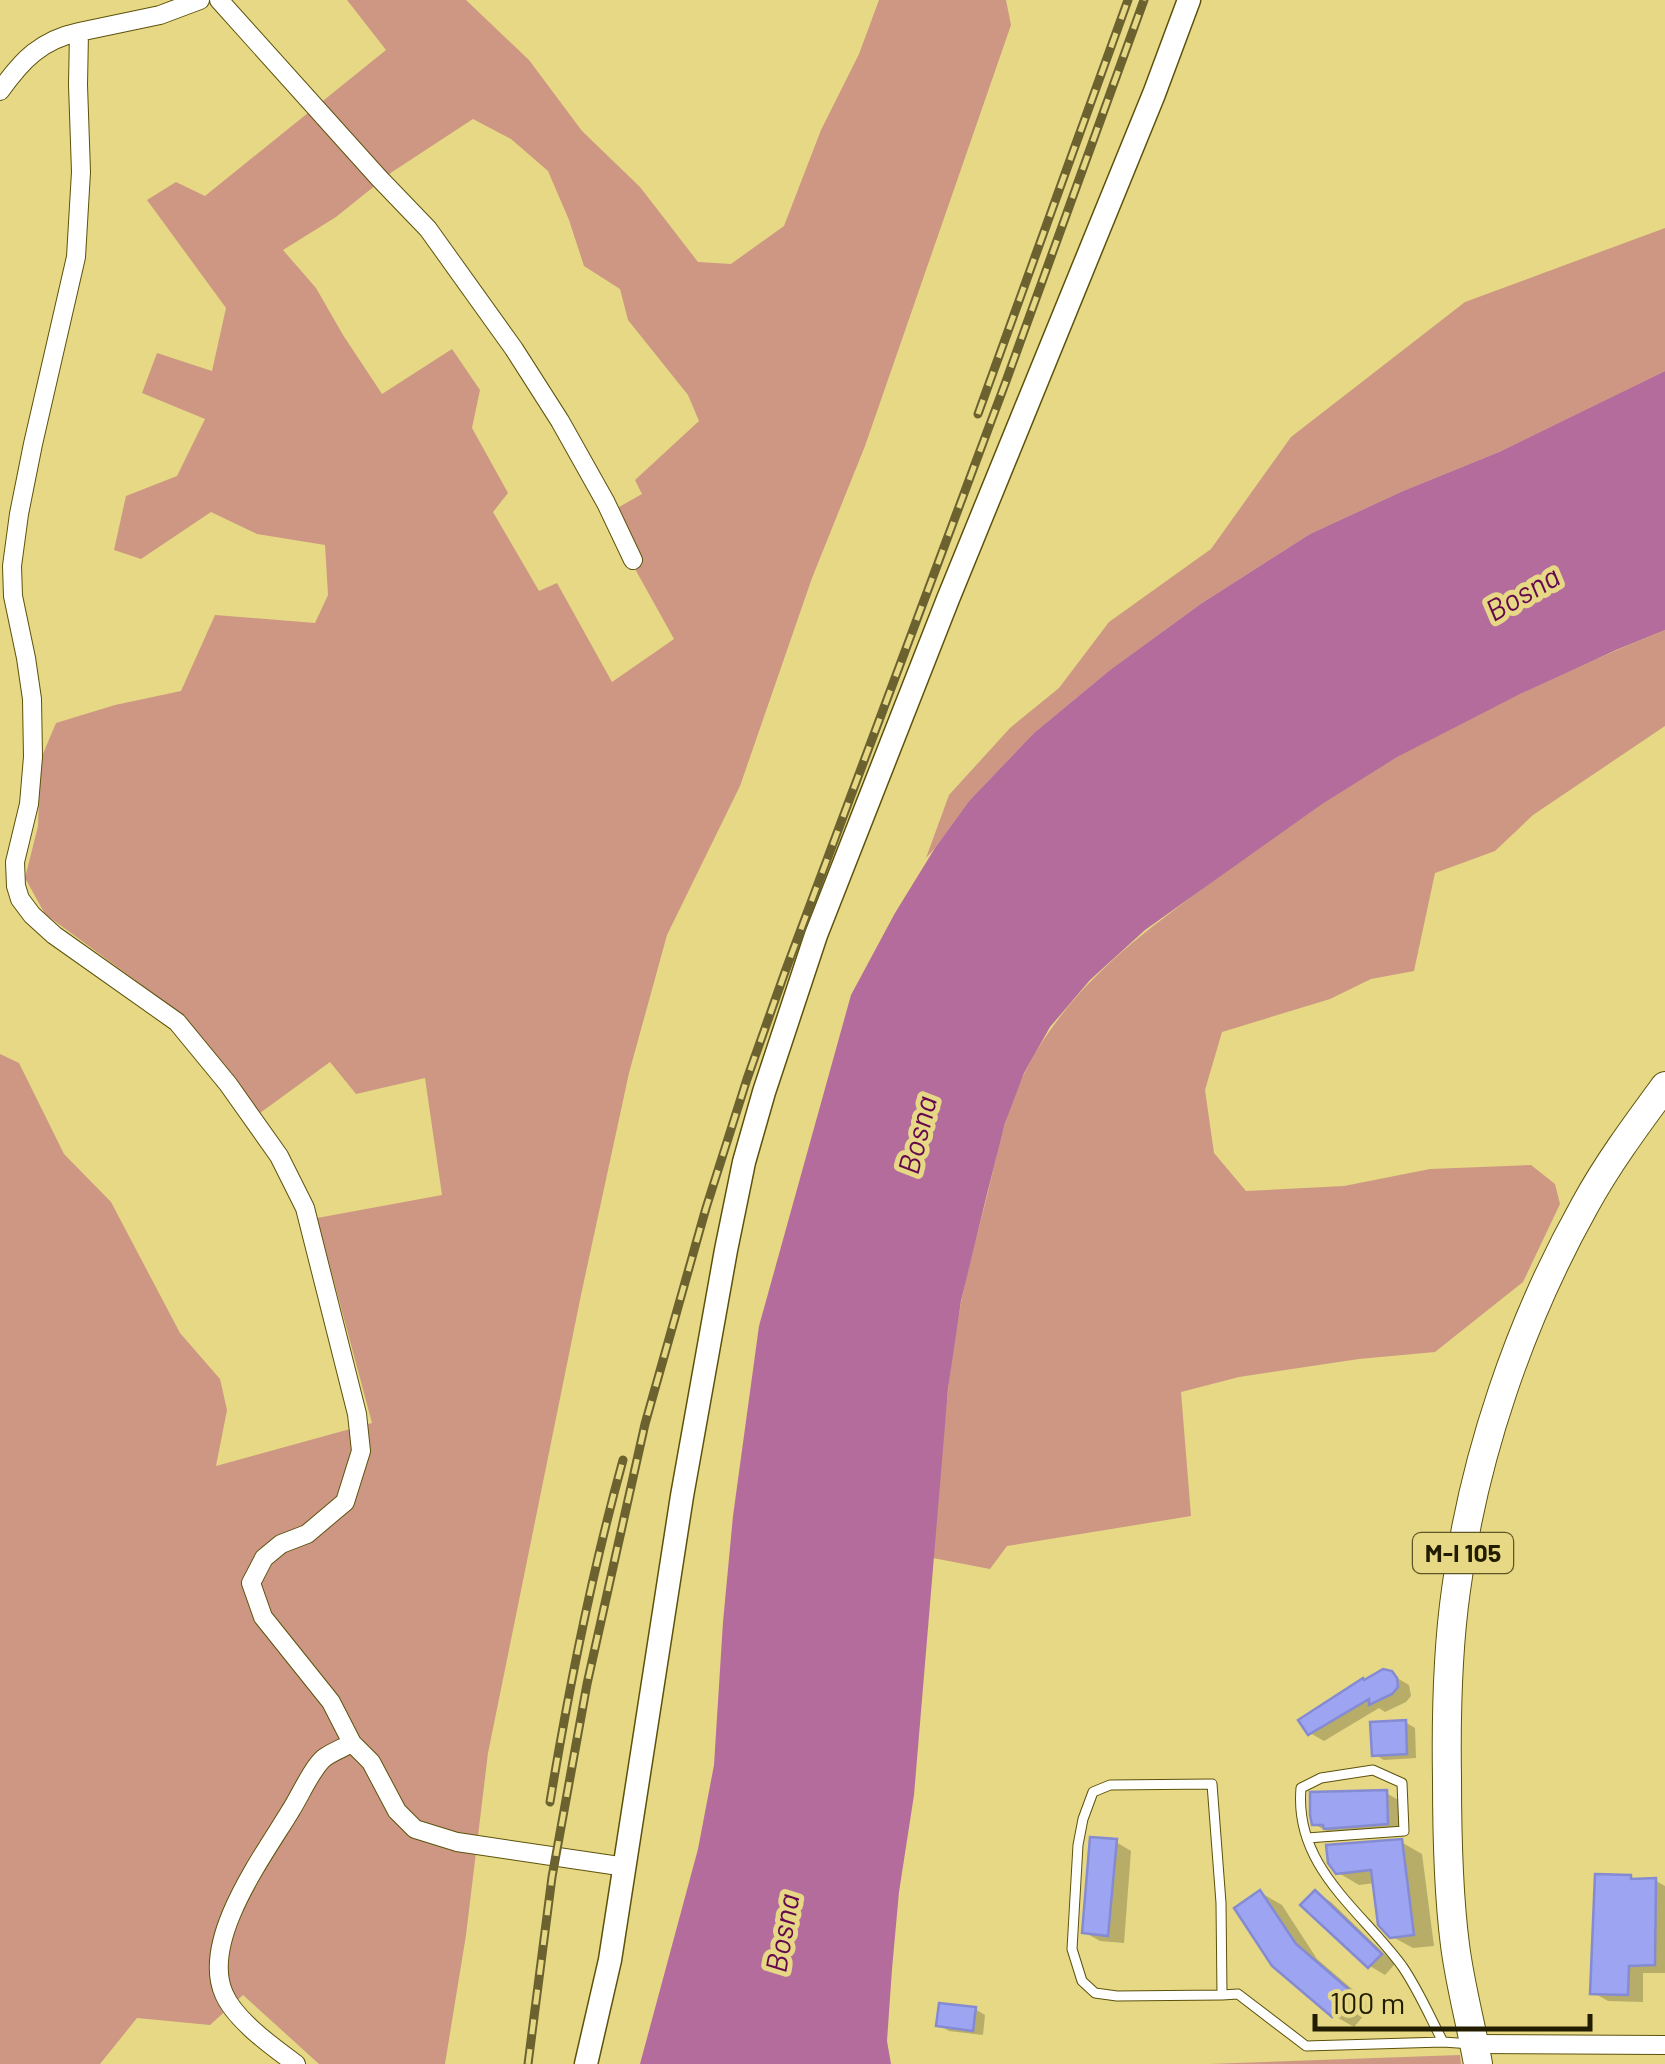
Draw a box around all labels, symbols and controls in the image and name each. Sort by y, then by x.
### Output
water label: Bosna [1478,557,1566,628]
water label: Bosna [889,1092,943,1178]
road number: M-I 105 [1413,1533,1513,1573]
water label: Bosna [756,1890,806,1975]
scale bar [1315,1969,1590,2031]
text: 100 m [1330,1984,1405,2020]

